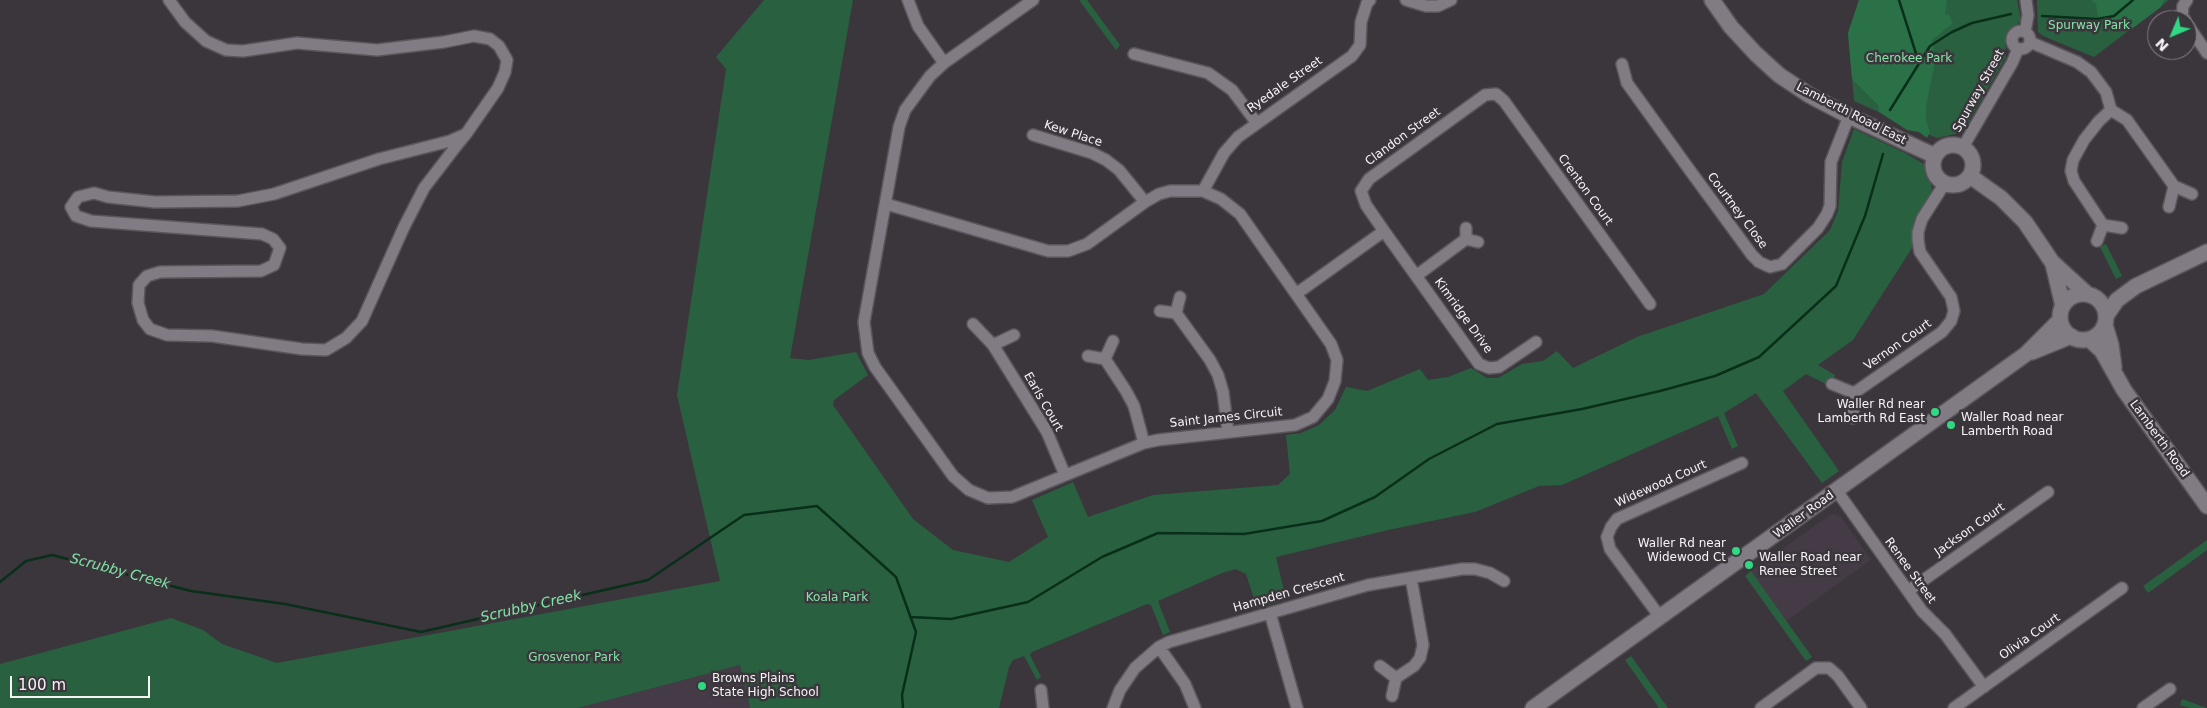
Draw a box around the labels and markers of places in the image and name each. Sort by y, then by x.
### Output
place label: Waller Rd near Lamberth Rd East [1818,398,1925,426]
marker: Waller Rd near Lamberth Rd East [1929,406,1941,418]
place label: Waller Road near Lamberth Road [1961,411,2063,439]
marker: Waller Road near Lamberth Road [1945,419,1957,431]
place label: Waller Rd near Widewood Ct [1638,537,1726,565]
marker: Waller Rd near Widewood Ct [1730,545,1742,557]
place label: Waller Road near Renee Street [1759,551,1861,579]
marker: Waller Road near Renee Street [1743,559,1755,571]
place label: Browns Plains State High School [712,672,819,700]
marker: Browns Plains State High School [696,680,708,692]

